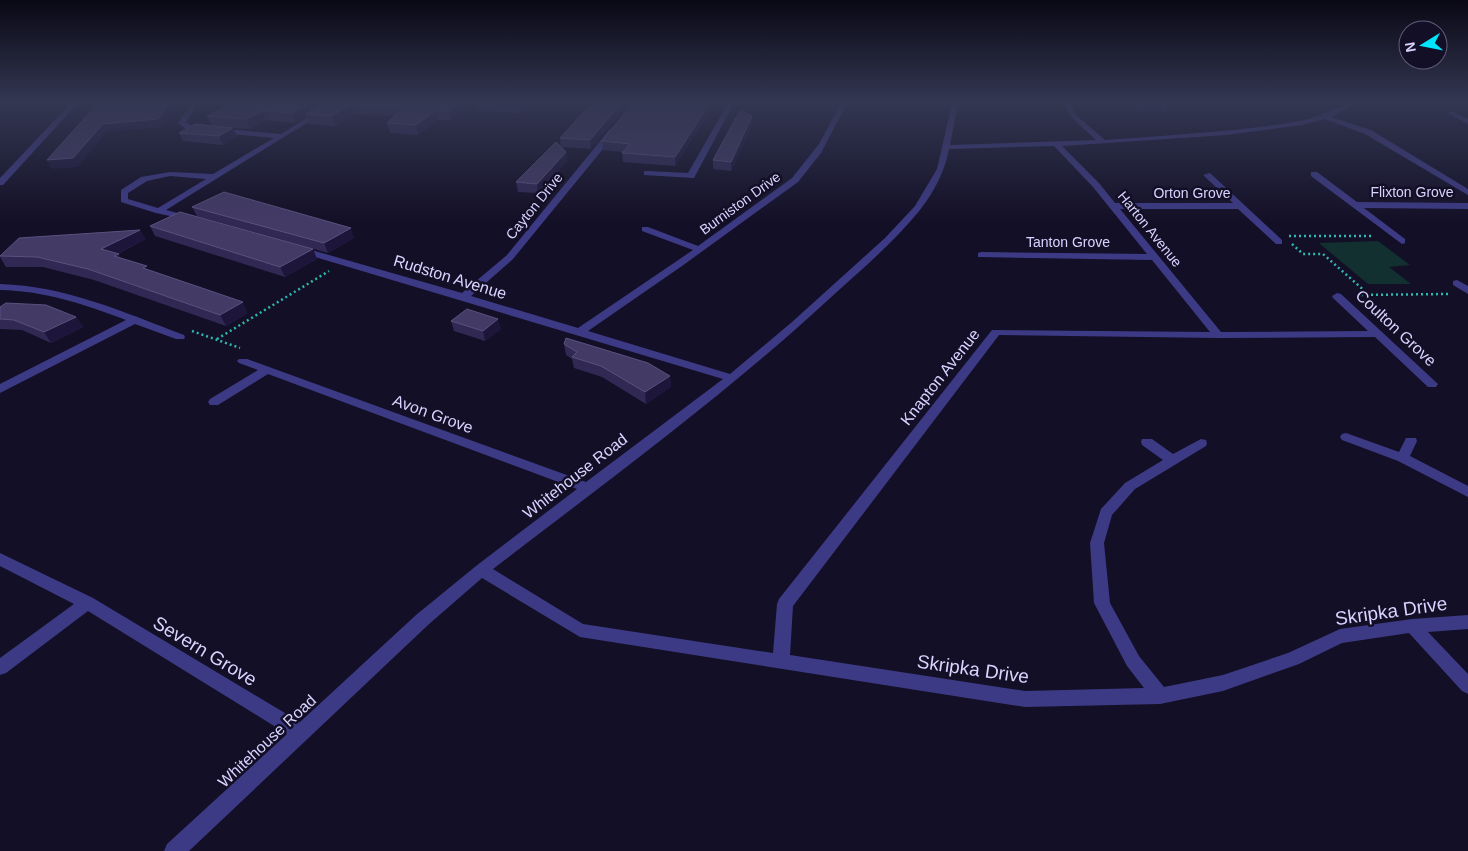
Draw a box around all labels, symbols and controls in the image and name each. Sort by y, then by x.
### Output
north arrow [1398,20,1448,70]
text: N [1401,41,1419,54]
street label: Burniston Drive [697,168,784,238]
street label: Cayton Drive [502,169,566,242]
street label: Flixton Grove [1370,184,1454,200]
street label: Orton Grove [1153,185,1231,201]
street label: Harton Avenue [1115,188,1185,270]
street label: Tanton Grove [1026,234,1110,250]
street label: Rudston Avenue [392,252,509,302]
street label: Coulton Grove [1352,287,1440,369]
street label: Knapton Avenue [897,326,983,428]
street label: Avon Grove [391,392,476,436]
street label: Whitehouse Road [520,430,630,522]
street label: Skripka Drive [1334,593,1448,629]
street label: Severn Grove [149,612,261,690]
street label: Skripka Drive [916,651,1030,687]
street label: Whitehouse Road [215,691,319,791]

